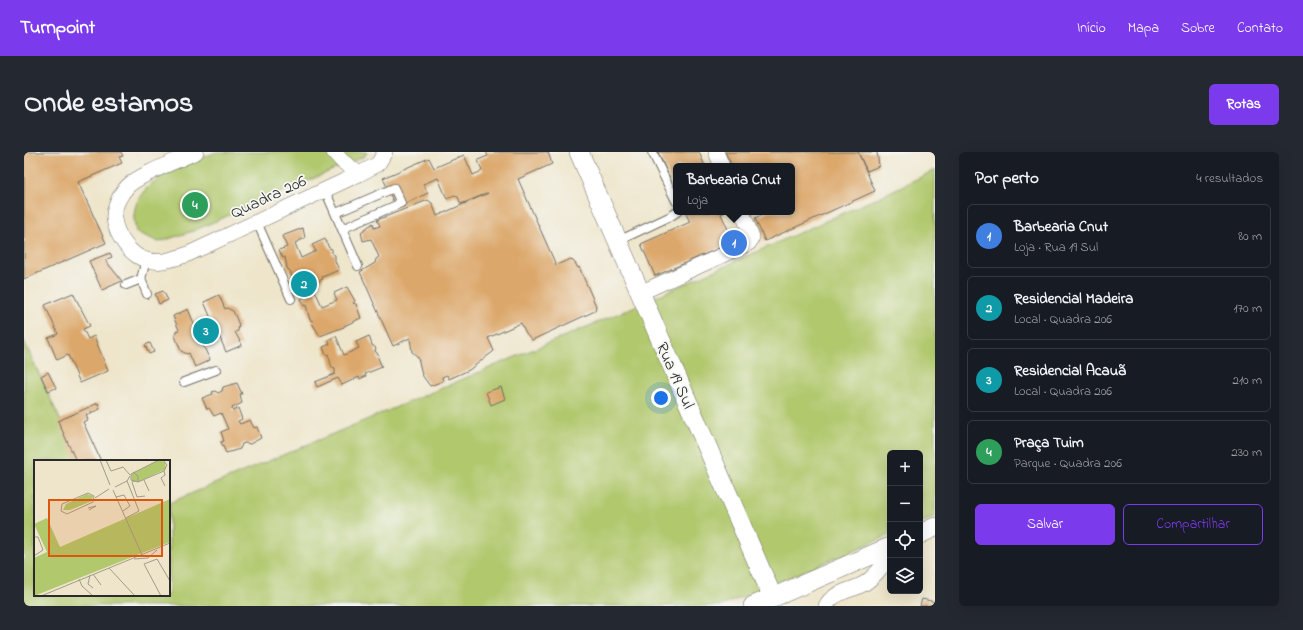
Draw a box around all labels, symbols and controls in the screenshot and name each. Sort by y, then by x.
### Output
text: Turnpoint [20,15,95,42]
text: Início [1077,18,1106,39]
text: Mapa [1128,18,1159,39]
text: Sobre [1181,18,1215,39]
text: Contato [1237,18,1283,39]
text: Onde estamos [24,84,193,125]
button: Rotas [1209,84,1279,125]
popup [673,163,795,215]
text: Por perto [975,166,1039,191]
street label: Quadra 206 [227,169,311,226]
text: Barbearia Cnut [687,169,781,191]
text: 4 resultados [1196,169,1263,188]
pin: 4 [182,190,208,220]
text: Loja [687,191,708,210]
text: Barbearia Cnut [1014,216,1108,238]
text: 1 [987,227,991,246]
text: 80 m [1238,227,1262,246]
pin: 1 [721,228,747,258]
text: Loja · Rua 19 Sul [1014,238,1098,257]
pin: 2 [291,269,317,299]
text: Residencial Madeira [1014,288,1133,310]
text: 2 [986,299,992,318]
text: 170 m [1234,299,1262,318]
text: Local · Quadra 206 [1014,310,1112,329]
pin: 3 [193,316,219,346]
street label: Rua 19 Sul [649,338,700,413]
text: Residencial Acauã [1014,360,1126,382]
text: 3 [986,371,992,390]
text: 210 m [1232,371,1262,390]
text: Local · Quadra 206 [1014,382,1112,401]
your location [651,388,671,408]
text: Praça Tuim [1014,432,1084,454]
text: 4 [986,443,992,462]
text: 230 m [1231,443,1262,462]
map controls [887,450,923,594]
button: + [887,450,923,486]
text: Parque · Quadra 206 [1014,454,1122,473]
inset map [34,460,170,596]
button: − [887,486,923,522]
button: Salvar [975,504,1115,545]
button: Compartilhar [1123,504,1263,545]
button: locate [887,522,923,558]
button: layers [887,558,923,594]

